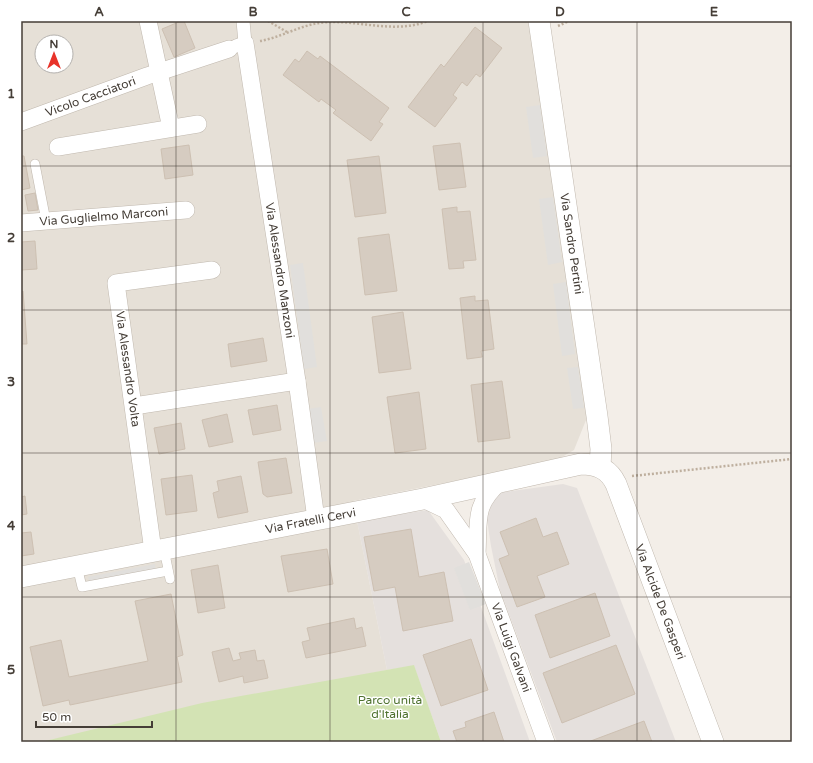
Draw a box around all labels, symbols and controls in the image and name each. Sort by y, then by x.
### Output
text: A [94,4,104,20]
text: B [248,4,258,20]
text: C [401,4,411,20]
text: D [555,4,565,20]
text: E [710,4,718,20]
north arrow [34,34,74,74]
text: N [50,38,58,51]
street label: Vicolo Cacciatori [43,74,138,120]
text: 1 [7,86,15,102]
street label: Via Sandro Pertini [557,192,586,295]
street label: Via Alessandro Manzoni [263,202,297,339]
street label: Via Guglielmo Marconi [39,204,169,229]
text: 2 [7,230,15,246]
street label: Via Alessandro Volta [113,310,143,428]
text: 3 [7,374,15,390]
street label: Via Fratelli Cervi [264,505,357,536]
text: 4 [7,518,16,534]
street label: Via Alcide De Gasperi [632,542,688,661]
street label: Via Luigi Galvani [489,601,534,694]
text: 5 [7,662,15,678]
park label: Parco unità d'Italia [358,693,422,721]
scale bar [36,703,152,729]
text: 50 m [42,710,71,724]

